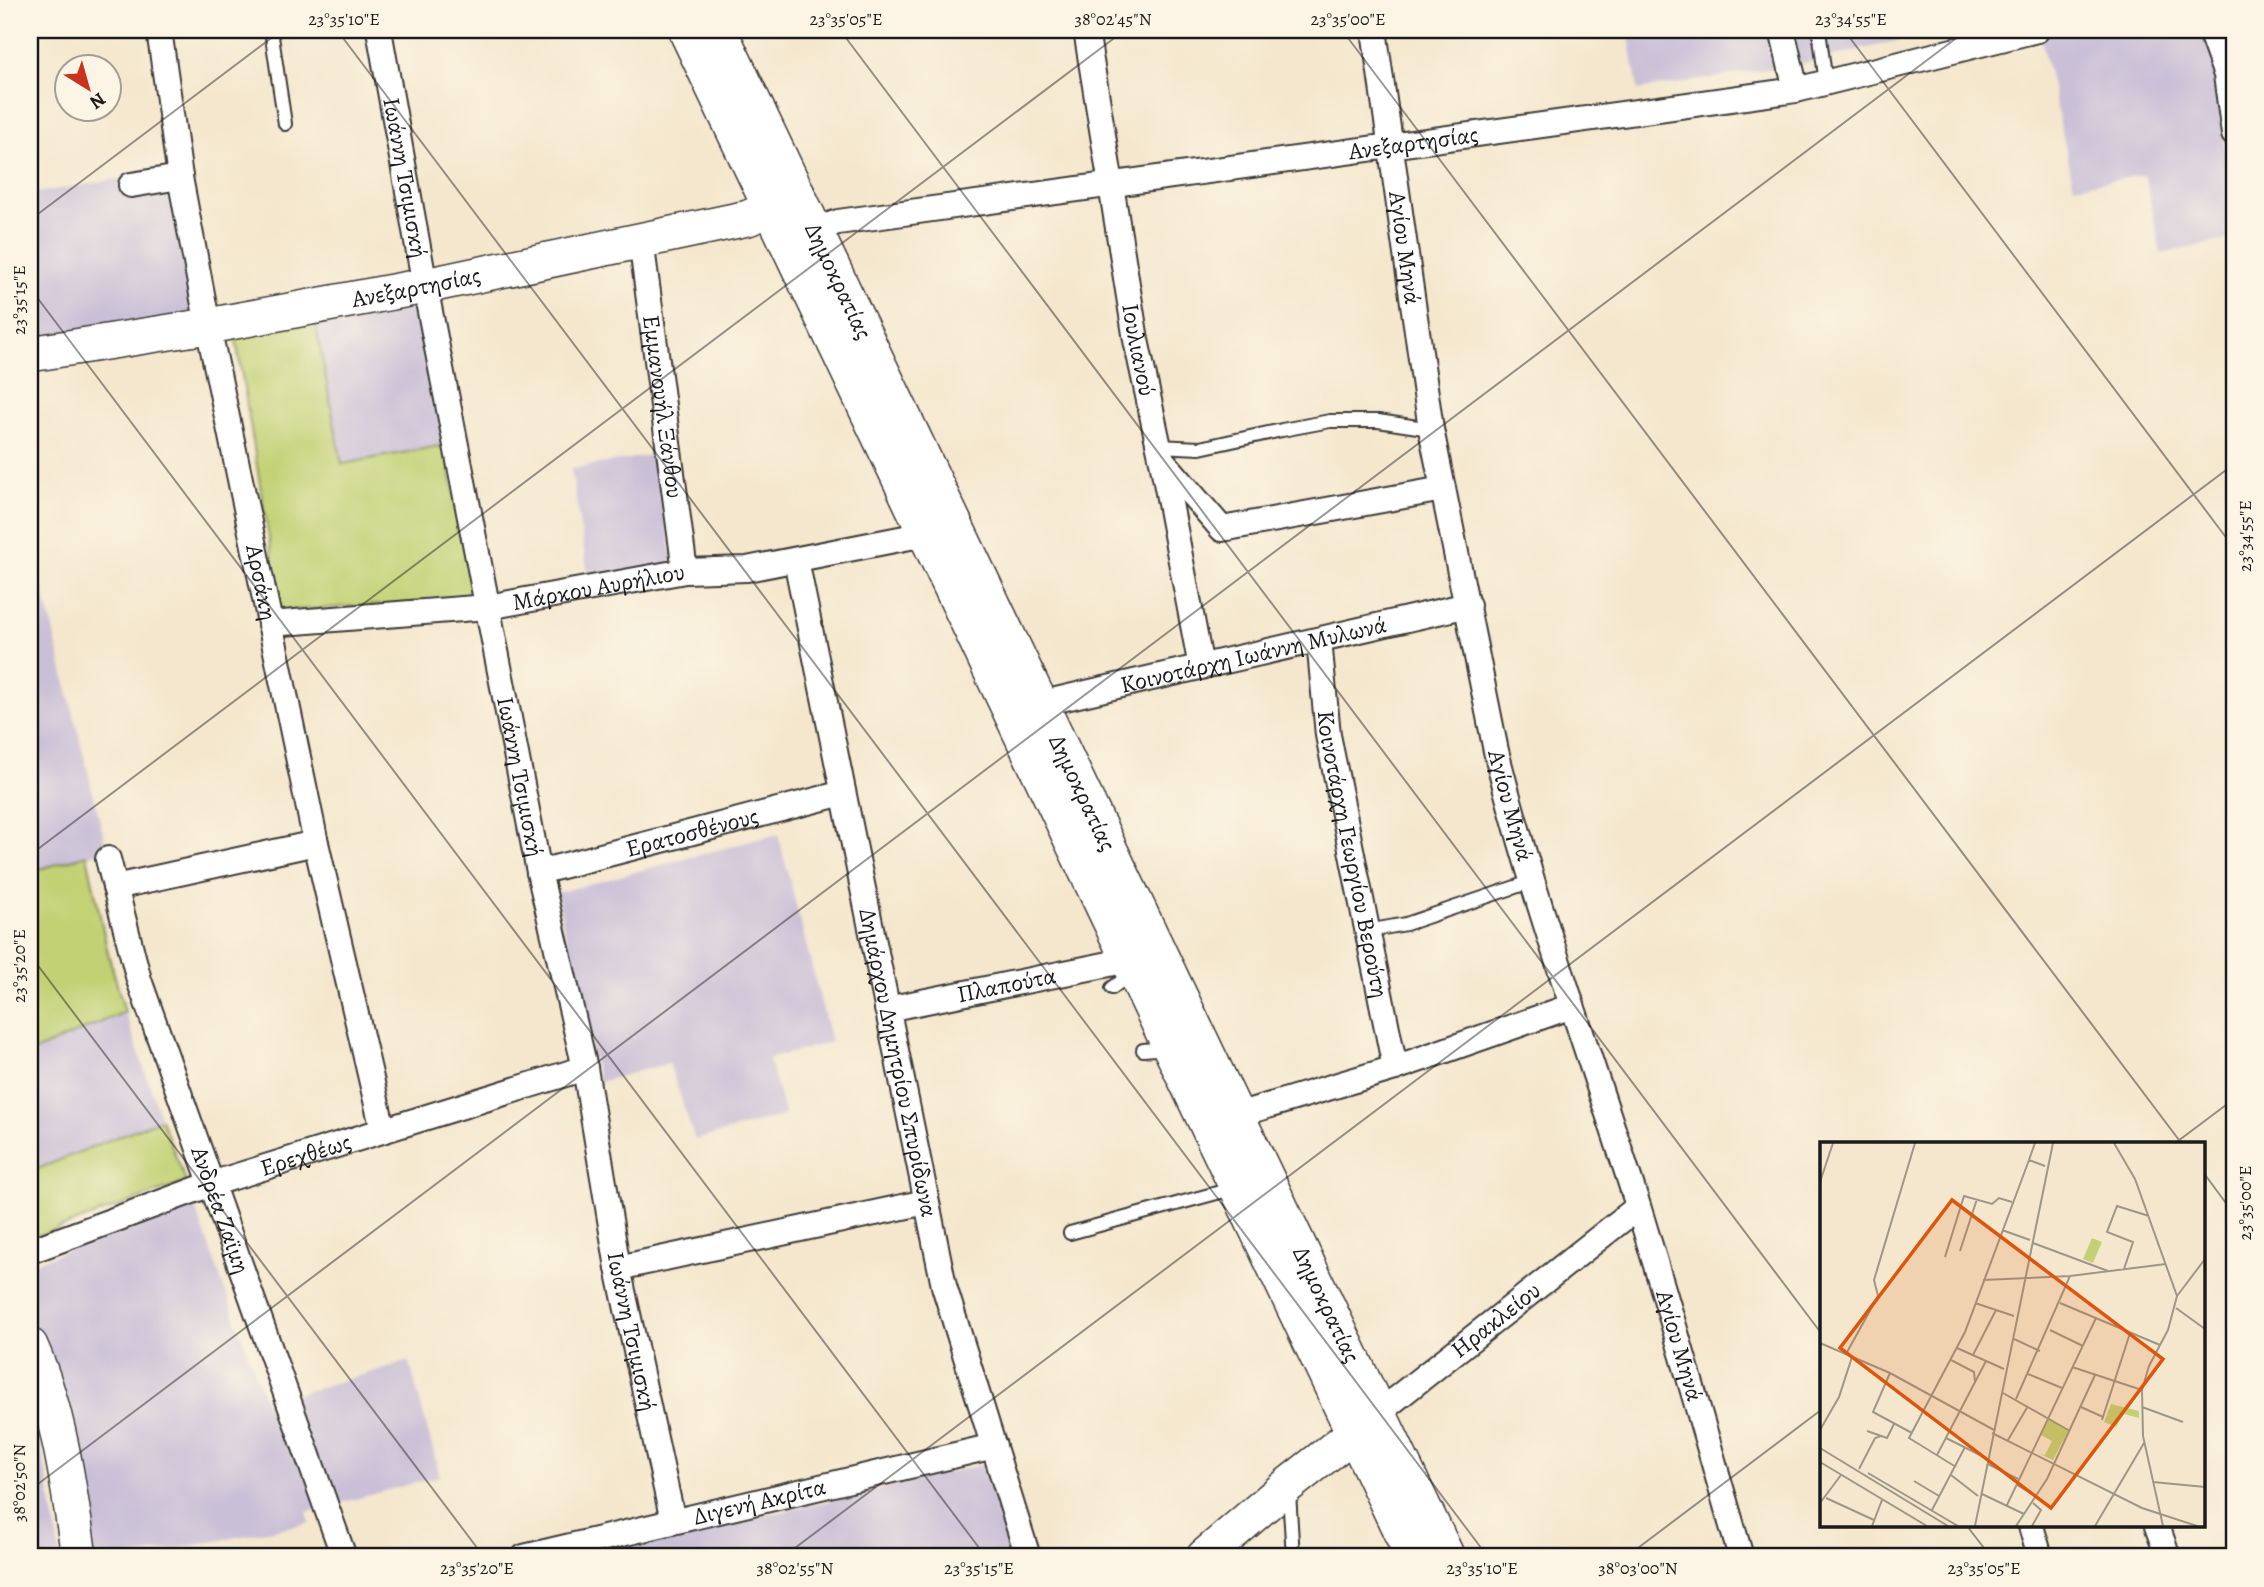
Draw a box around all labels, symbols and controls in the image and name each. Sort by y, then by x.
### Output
text: 23°35'10"E [308,7,380,31]
text: 23°35'05"E [809,7,883,31]
text: 38°02'45"N [1074,7,1152,31]
text: 23°35'00"E [1310,7,1386,31]
text: 23°34'55"E [1815,7,1887,31]
north arrow [52,52,122,122]
text: N [84,86,111,115]
street label: Ιωάννη Τσιμισκή [375,95,436,260]
street label: Ανεξαρτησίας [1346,118,1480,168]
street label: Αγίου Μηνά [1381,188,1429,307]
street label: Δημοκρατίας [797,217,880,344]
street label: Ανεξαρτησίας [348,259,483,315]
text: 23°35'15"E [7,265,31,335]
street label: Ιουλιανού [1114,301,1164,399]
street label: Εμμανουήλ Ξάνθου [635,313,691,500]
text: 23°34'55"E [2233,500,2257,572]
street label: Αρσάκη [238,541,285,623]
street label: Μάρκου Αυρήλιου [510,555,687,618]
street label: Κοινοτάρχη Ιωάννη Μυλωνά [1117,608,1390,701]
street label: Ιωάννη Τσιμισκή [489,694,552,859]
street label: Κοινοτάρχη Γεωργίου Βερούτη [1310,709,1397,1001]
street label: Δημοκρατίας [1041,729,1124,856]
street label: Αγίου Μηνά [1480,745,1542,865]
street label: Ερατοσθένους [622,800,762,865]
street label: Δημάρχου Δημητρίου Σπυρίδωνα [851,905,946,1220]
text: 23°35'20"E [7,929,31,1003]
street label: Πλαπούτα [954,959,1059,1010]
street label: Ερεχθέως [256,1126,355,1184]
street label: Ανδρέα Ζαϊμη [183,1141,258,1278]
inset map [1820,1142,2204,1528]
text: 23°35'00"E [2233,1165,2257,1241]
street label: Δημοκρατίας [1285,1241,1368,1368]
street label: Ιωάννη Τσιμισκή [600,1249,665,1414]
street label: Ηρακλείου [1444,1274,1547,1365]
street label: Αγίου Μηνά [1648,1285,1711,1405]
text: 38°02'50"N [7,1444,31,1522]
street label: Διγενή Ακρίτα [690,1470,829,1532]
text: 23°35'20"E [440,1556,514,1580]
text: 38°02'55"N [757,1556,833,1580]
text: 23°35'15"E [944,1556,1014,1580]
text: 23°35'10"E [1446,1556,1518,1580]
text: 38°03'00"N [1598,1556,1678,1580]
text: 23°35'05"E [1947,1556,2021,1580]

